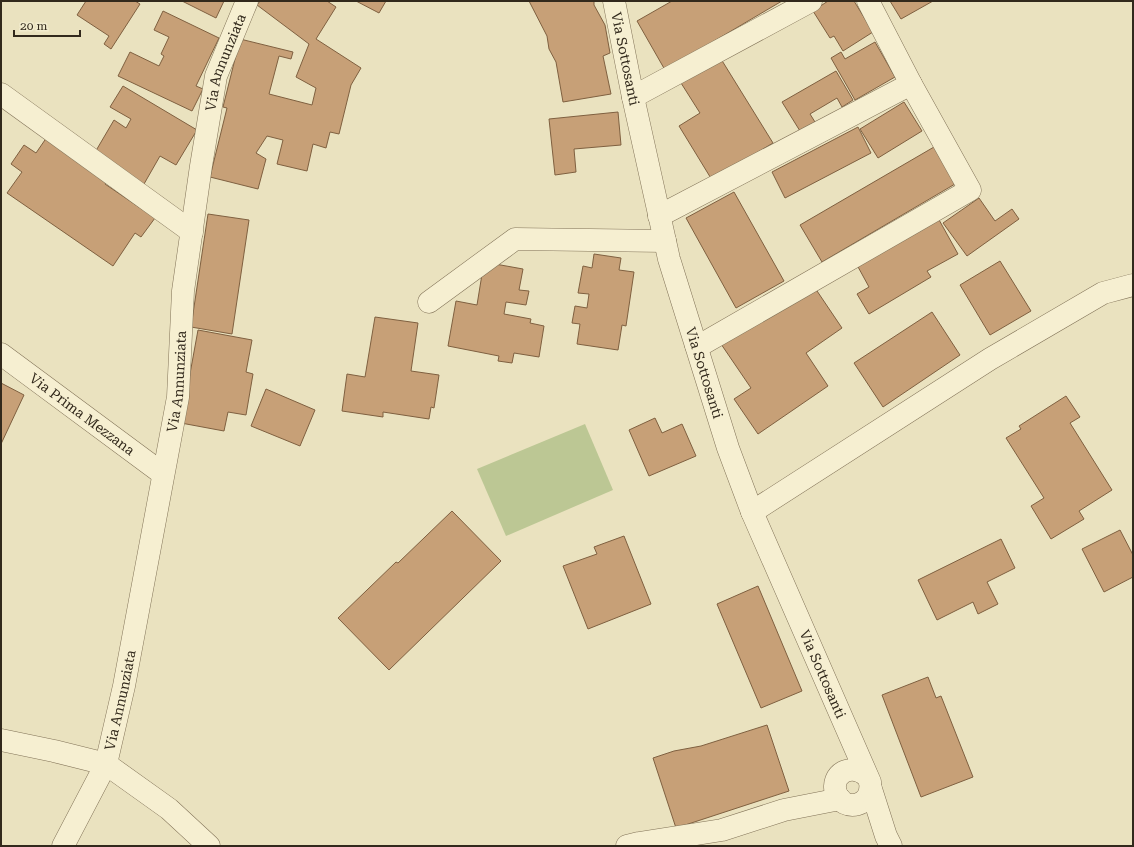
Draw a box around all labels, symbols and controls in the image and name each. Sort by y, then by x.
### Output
street label: Via Annunziata [202,11,249,112]
street label: Via Sottosanti [608,11,643,108]
scale bar [14,12,80,38]
text: 20 m [20,19,47,33]
street label: Via Sottosanti [683,325,726,421]
street label: Via Annunziata [164,330,189,434]
street label: Via Prima Mezzana [26,370,138,459]
street label: Via Sottosanti [796,627,849,721]
street label: Via Annunziata [101,648,139,752]

